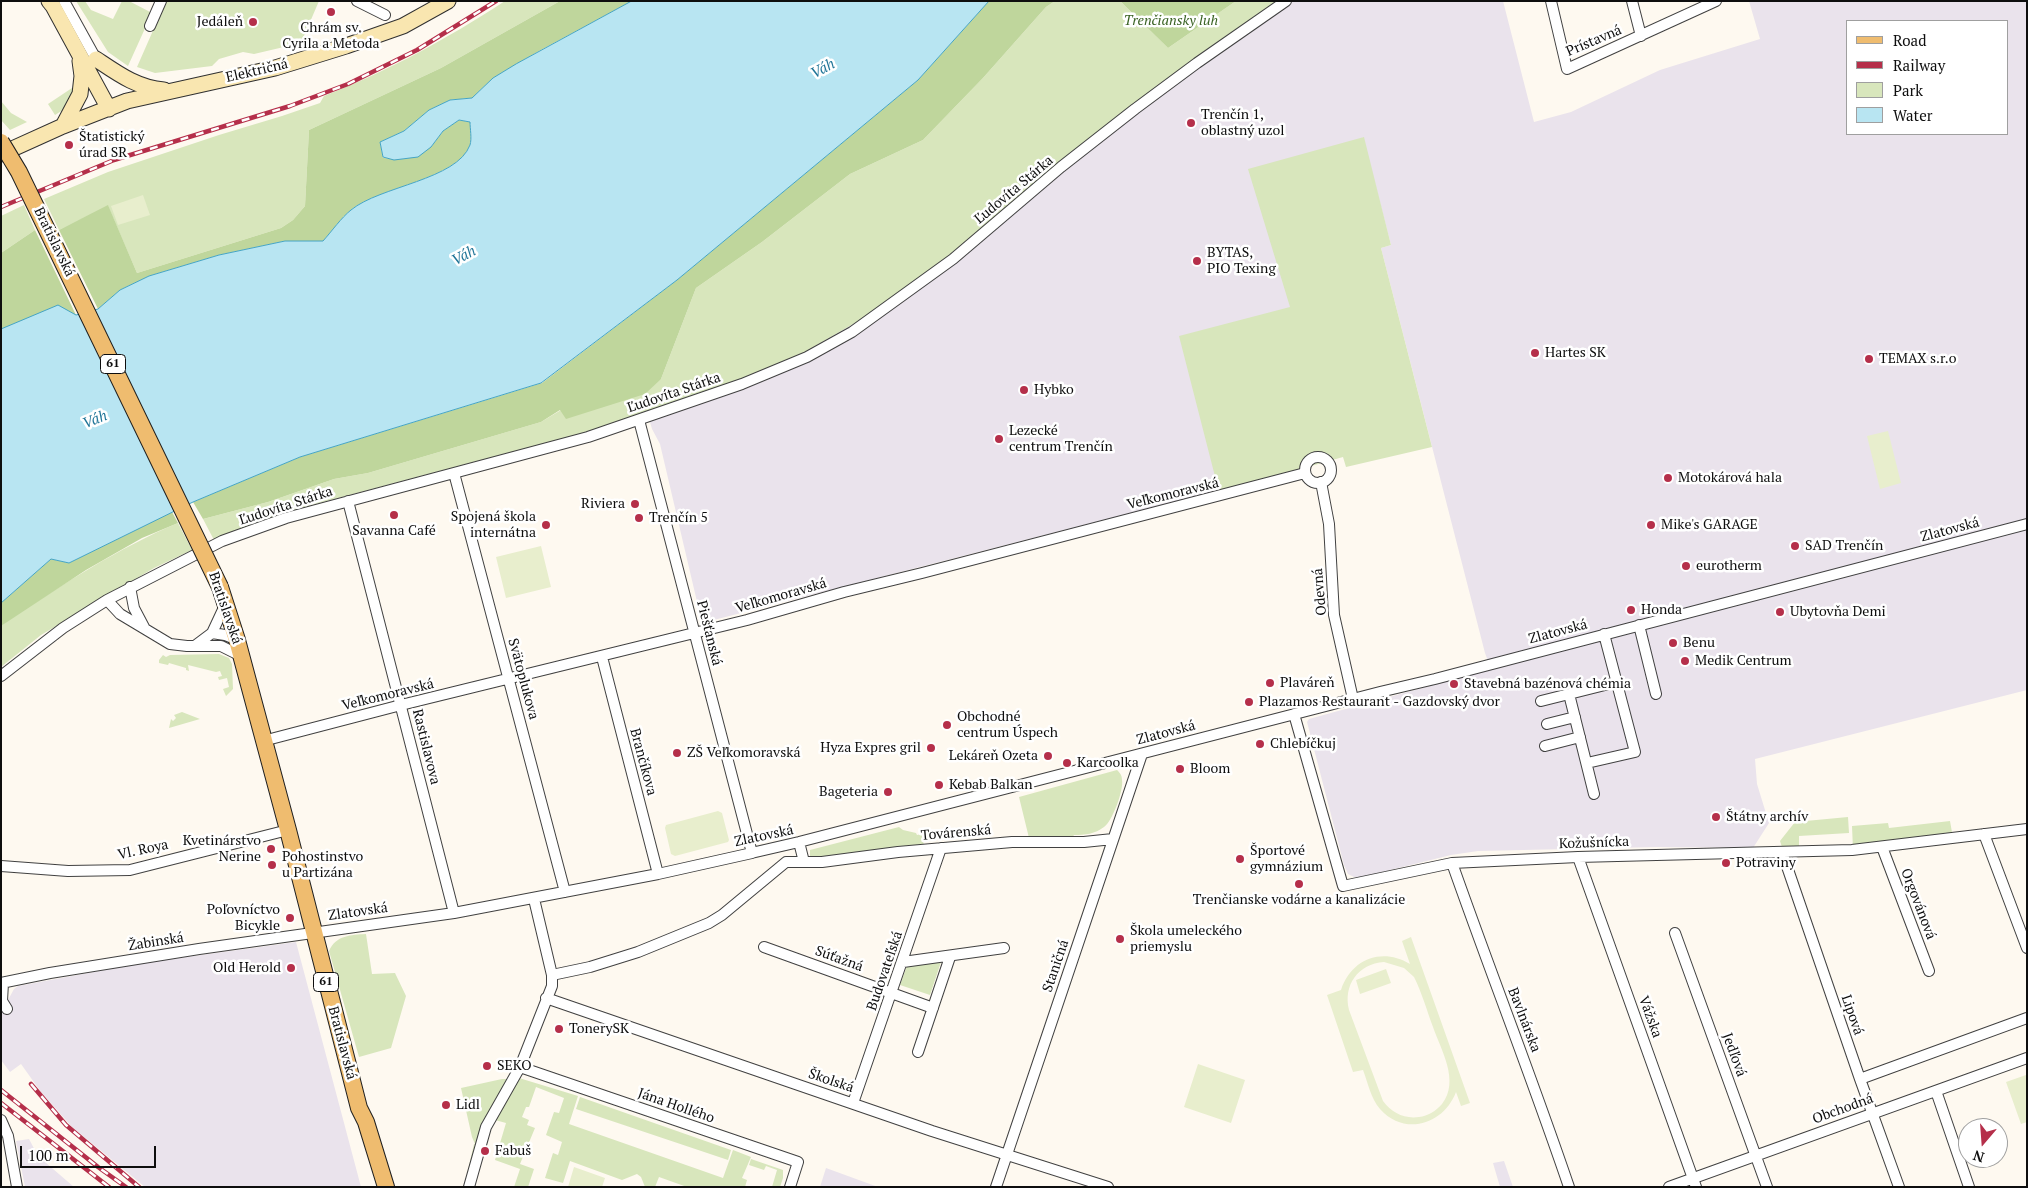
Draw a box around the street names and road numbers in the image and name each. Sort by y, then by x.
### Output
street label: Prístavná [1564,22,1624,60]
street label: Električná [224,56,290,86]
street label: Ľudovíta Stárka [971,152,1057,228]
street label: Bratislavská [30,204,78,280]
road number: 61 [100,354,126,374]
street label: Ľudovíta Stárka [625,369,723,417]
street label: Veľkomoravská [1125,474,1221,514]
street label: Ľudovíta Stárka [237,483,335,529]
street label: Zlatovská [1919,514,1981,546]
street label: Odevná [1310,568,1330,616]
street label: Bratislavská [205,570,245,646]
street label: Veľkomoravská [733,575,829,617]
street label: Piešťanská [693,599,725,667]
street label: Zlatovská [1527,616,1589,648]
street label: Svätoplukova [504,637,542,721]
street label: Veľkomoravská [340,675,436,715]
street label: Rastislavova [408,707,444,787]
street label: Zlatovská [1135,717,1197,749]
street label: Brančíkova [626,727,660,797]
street label: Zlatovská [733,822,795,850]
street label: Továrenská [920,822,992,844]
street label: Kožušnícka [1559,833,1629,853]
street label: Vl. Roya [116,836,170,864]
street label: Orgovánová [1897,866,1939,942]
street label: Zlatovská [327,900,389,924]
street label: Žabinská [127,929,185,955]
street label: Budovateľská [864,929,906,1013]
street label: Staničná [1039,938,1073,994]
street label: Súťažná [813,943,865,975]
road number: 61 [314,972,338,992]
street label: Bavlnárska [1504,985,1544,1055]
street label: Lipová [1837,993,1867,1037]
street label: Vážska [1635,994,1665,1040]
street label: Bratislavská [324,1004,360,1082]
street label: Jedľová [1718,1031,1750,1079]
street label: Školská [806,1065,856,1097]
street label: Jána Hollého [635,1085,717,1127]
street label: Obchodná [1810,1090,1876,1128]

